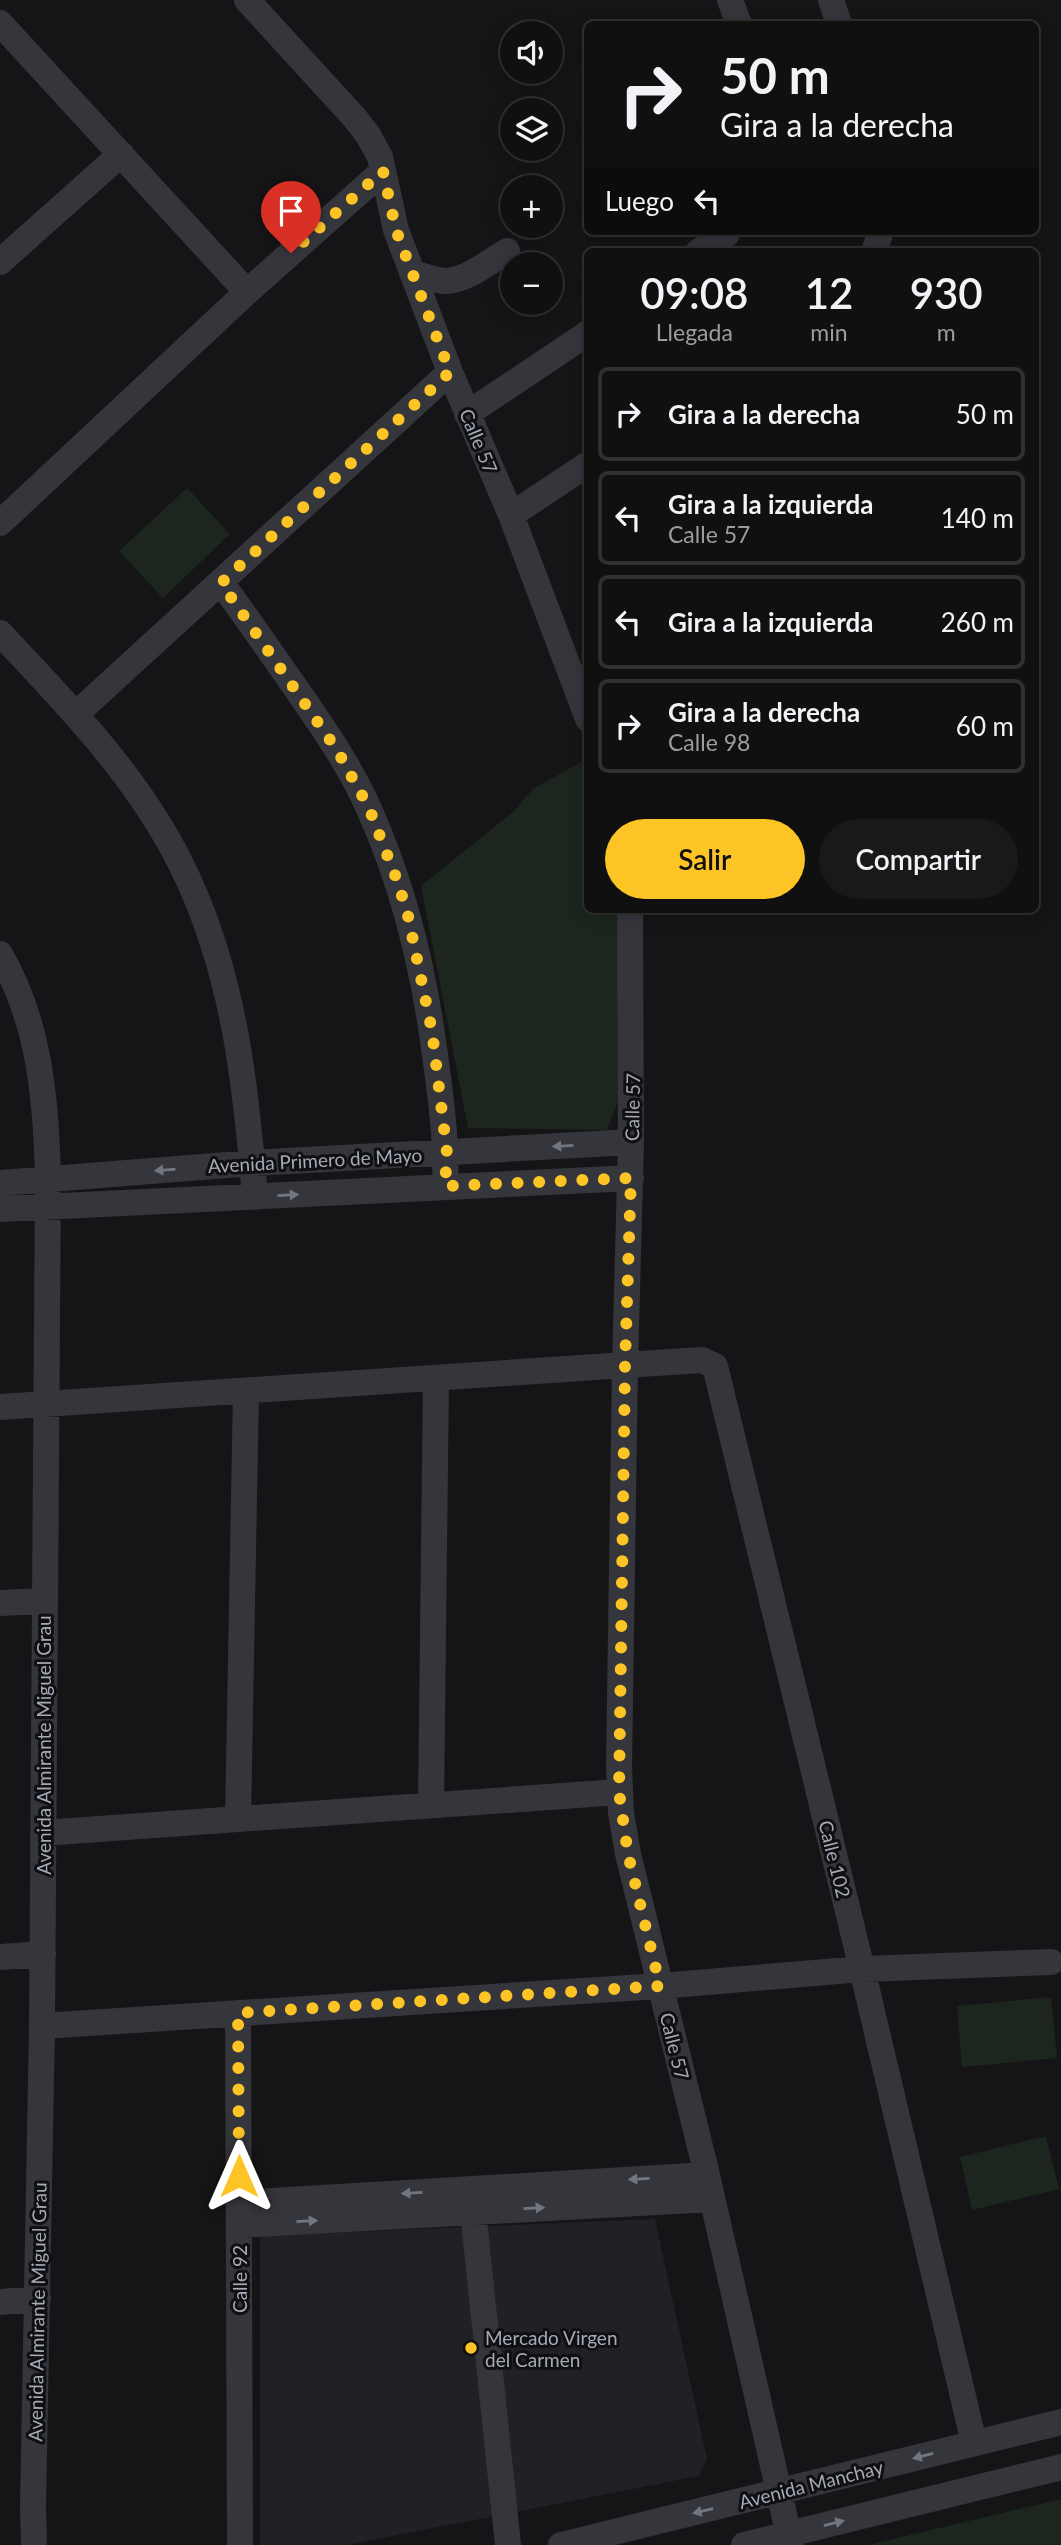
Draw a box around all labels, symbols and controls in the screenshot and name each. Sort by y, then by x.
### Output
map controls [500,21,563,315]
button: sound [500,21,563,84]
text: 50 m [720,46,830,104]
icon: right [605,49,696,140]
button: layers [500,98,563,161]
text: Gira a la derecha [720,105,954,144]
button: + [500,175,563,238]
pin [261,181,321,253]
icon: left [688,182,726,220]
text: Luego [605,185,674,217]
icon: arrive [272,192,310,230]
button: − [500,252,563,315]
text: 09:08 [640,268,748,318]
text: 12 [805,268,853,318]
text: 930 [910,268,983,318]
text: Llegada [656,318,733,346]
text: min [810,318,848,346]
text: m [937,318,956,346]
icon: right [609,395,647,433]
text: Gira a la derecha [668,398,860,430]
text: 50 m [956,398,1014,430]
street label: Calle 57 [455,405,503,477]
text: Gira a la izquierda [668,488,874,520]
icon: left [609,499,647,537]
text: 140 m [941,502,1014,534]
text: Calle 57 [668,520,750,548]
icon: left [609,603,647,641]
text: Gira a la izquierda [668,606,874,638]
text: 260 m [941,606,1014,638]
text: Gira a la derecha [668,696,860,728]
icon: right [609,707,647,745]
text: 60 m [956,710,1014,742]
text: Calle 98 [668,728,750,756]
button: Salir [605,819,805,899]
button: Compartir [819,819,1018,899]
street label: Calle 57 [620,1073,644,1141]
one-way arrow [552,1140,574,1151]
street label: Avenida Primero de Mayo [207,1143,423,1177]
one-way arrow [154,1165,176,1176]
one-way arrow [277,1189,299,1200]
street label: Avenida Almirante Miguel Grau [32,1615,55,1875]
street label: Calle 102 [814,1818,856,1900]
street label: Calle 57 [656,2010,694,2082]
position arrow [202,2139,276,2213]
one-way arrow [627,2174,649,2185]
street label: Avenida Almirante Miguel Grau [23,2182,51,2442]
one-way arrow [400,2187,422,2198]
one-way arrow [523,2203,545,2214]
one-way arrow [296,2216,318,2227]
street label: Calle 92 [228,2245,251,2313]
place label: Mercado Virgen del Carmen [485,2326,618,2371]
marker: Mercado Virgen del Carmen [463,2340,479,2356]
one-way arrow [912,2451,934,2462]
street label: Avenida Manchay [736,2455,886,2513]
one-way arrow [692,2506,714,2517]
one-way arrow [824,2517,846,2528]

